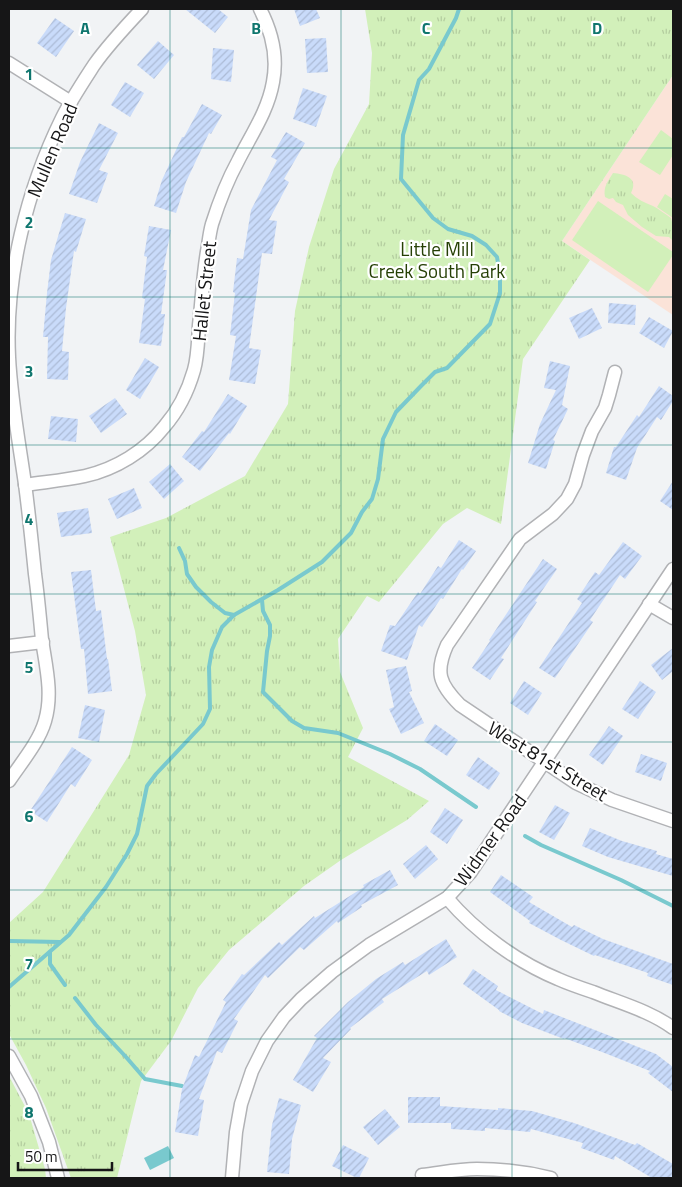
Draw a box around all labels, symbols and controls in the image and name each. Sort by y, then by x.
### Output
text: A [80,16,90,40]
text: B [251,16,261,40]
text: C [422,16,431,40]
text: D [592,16,602,40]
text: 1 [25,62,33,86]
street label: Mullen Road [19,98,84,201]
text: 2 [25,210,33,234]
park label: Little Mill Creek South Park [369,234,505,285]
street label: Hallet Street [184,239,223,342]
text: 3 [25,359,33,383]
text: 4 [25,507,34,531]
text: 5 [25,655,34,679]
street label: West 81st Street [483,713,614,808]
street label: Widmer Road [446,787,533,892]
text: 6 [25,804,34,828]
text: 7 [25,952,33,976]
text: 8 [25,1100,34,1124]
scale bar [18,1140,111,1172]
text: 50 m [25,1145,58,1168]

